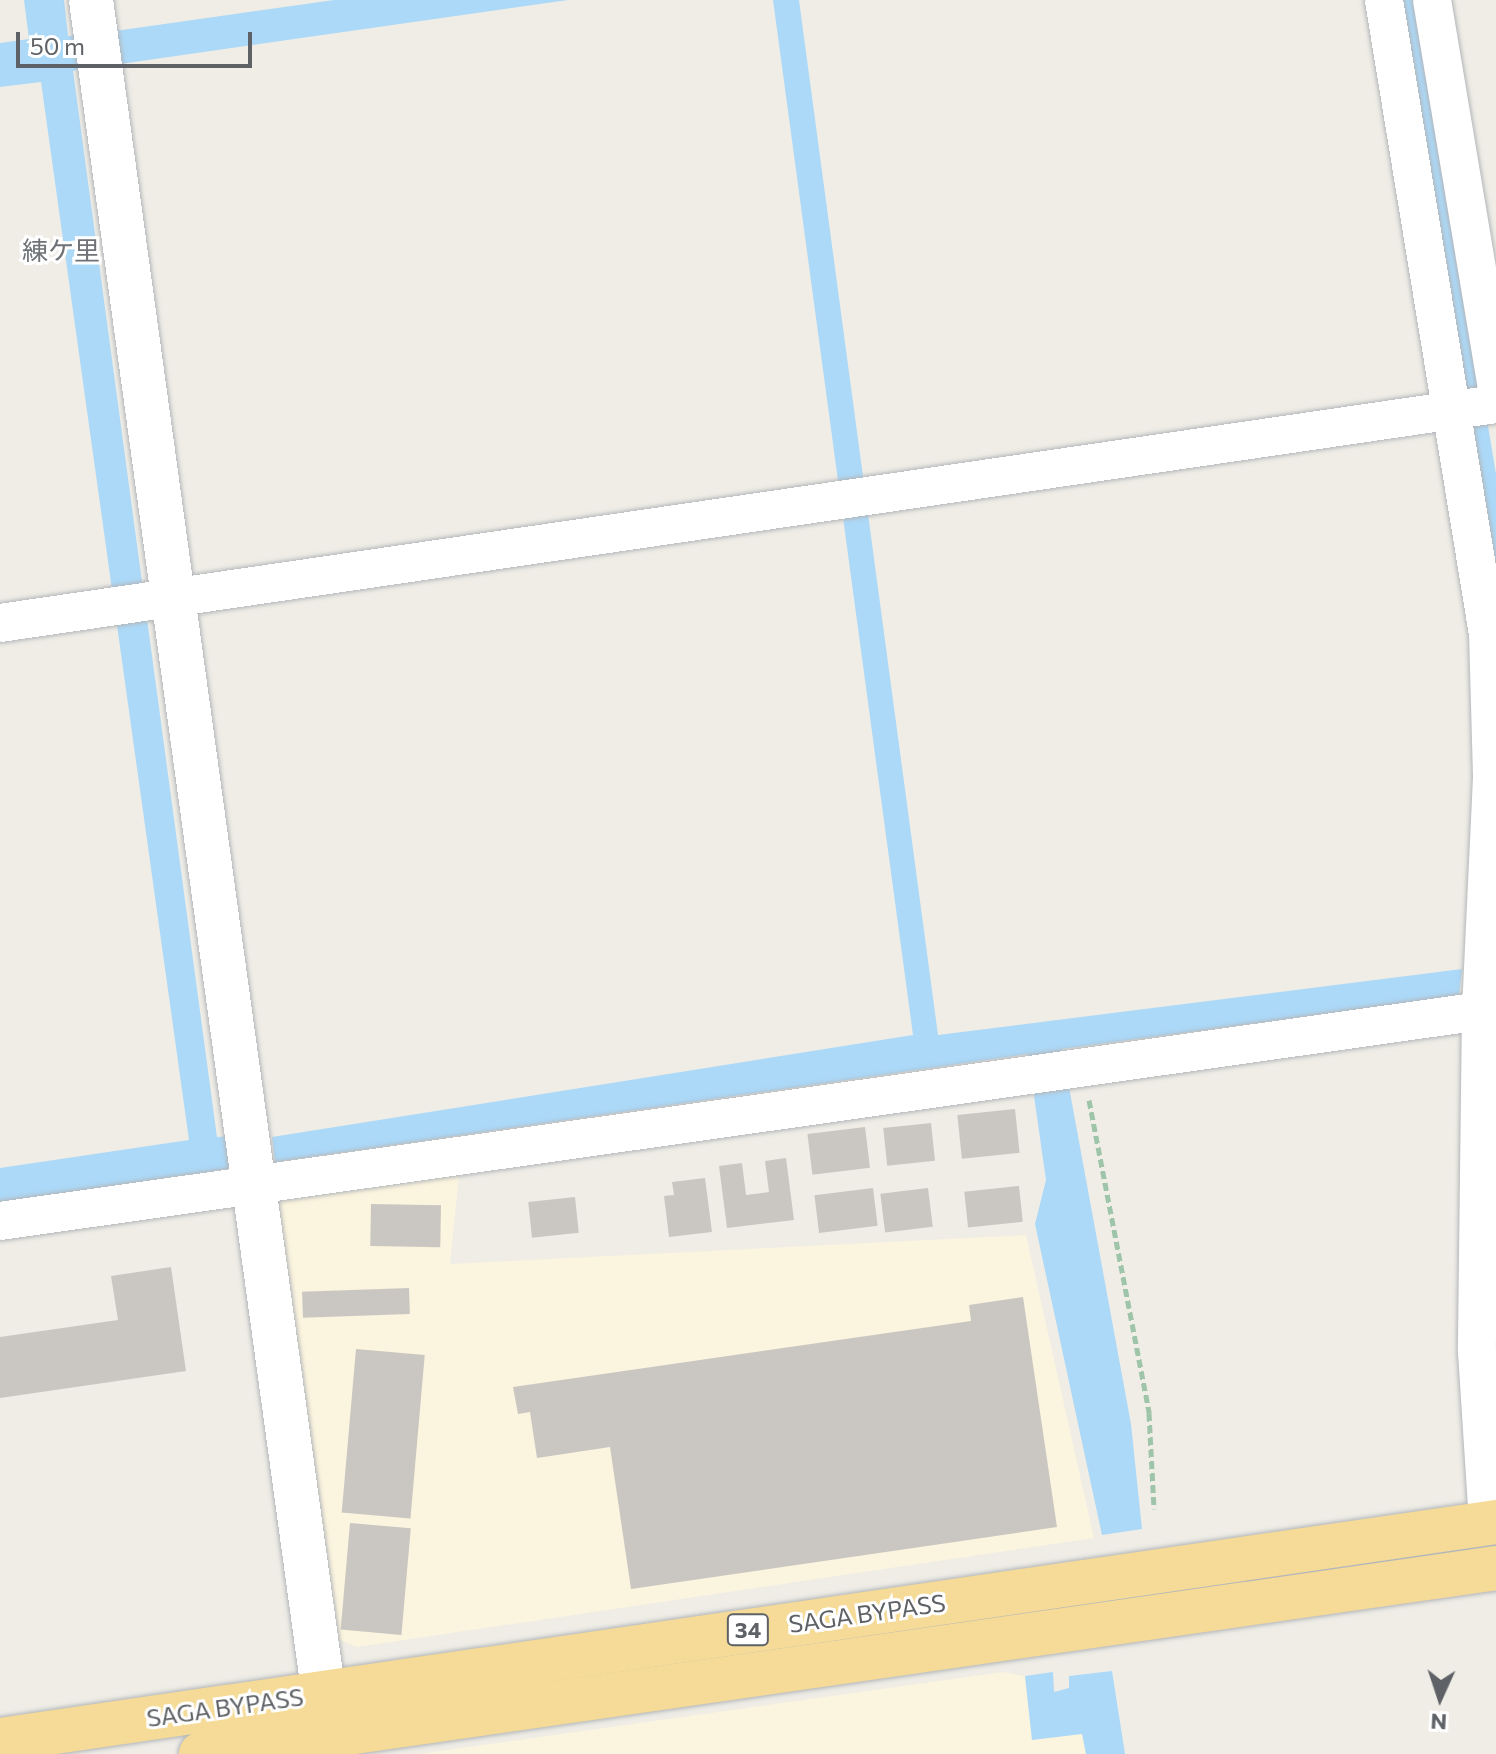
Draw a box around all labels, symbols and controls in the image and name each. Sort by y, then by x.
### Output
scale bar [20,16,256,66]
text: 50 m [30,31,85,60]
district label: 練ケ里 [22,234,100,266]
street label: SAGA BYPASS [787,1588,947,1638]
road number: 34 [726,1612,770,1648]
north arrow [1400,1658,1480,1738]
street label: SAGA BYPASS [145,1682,305,1732]
text: N [1430,1709,1448,1736]

